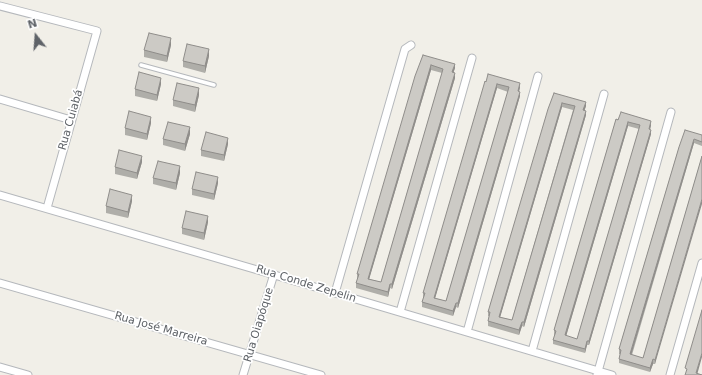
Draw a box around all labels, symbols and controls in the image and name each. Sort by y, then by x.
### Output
north arrow [16,16,56,56]
text: N [26,16,39,32]
street label: Rua Cuiabá [56,88,86,152]
street label: Rua Conde Zepelin [254,262,358,306]
street label: Rua Oiapóque [241,286,277,364]
street label: Rua José Marreira [113,309,209,349]

